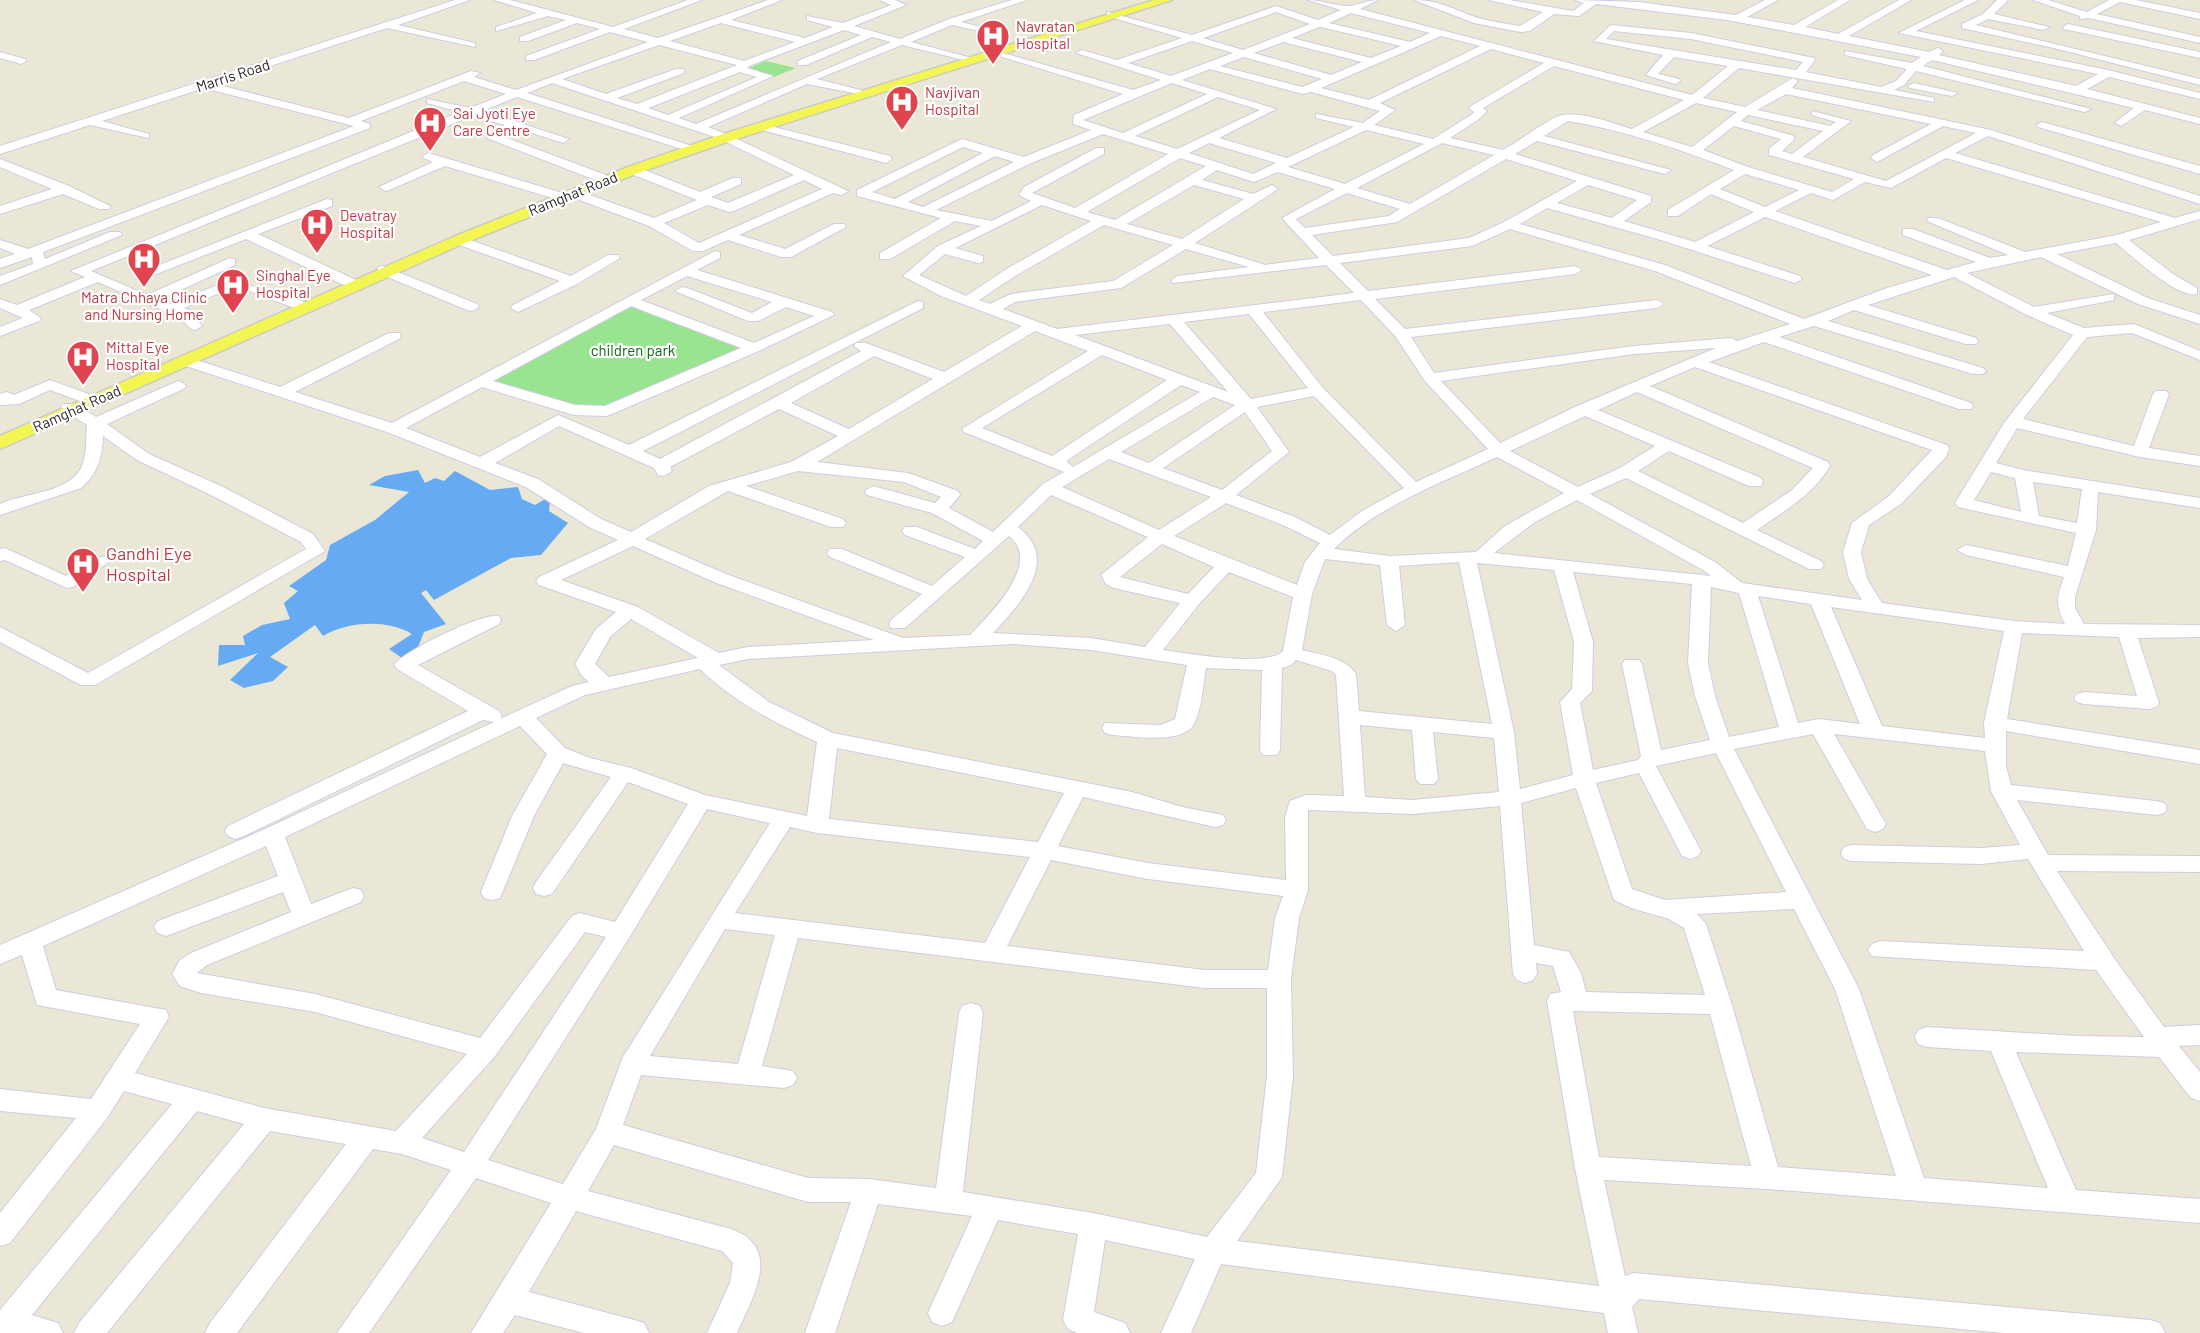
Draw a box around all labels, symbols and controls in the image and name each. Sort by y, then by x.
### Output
place label: Navratan Hospital [1016,17,1075,52]
hospital icon: Navratan Hospital [975,18,1011,65]
street label: Marris Road [194,55,272,95]
place label: Navjivan Hospital [925,83,980,118]
hospital icon: Navjivan Hospital [884,84,920,131]
place label: Sai Jyoti Eye Care Centre [453,104,536,139]
hospital icon: Sai Jyoti Eye Care Centre [412,105,448,152]
street label: Ramghat Road [525,167,620,219]
place label: Devatray Hospital [340,206,397,241]
hospital icon: Devatray Hospital [299,207,335,254]
hospital icon: Matra Chhaya Clinic and Nursing Home [126,241,162,288]
place label: Singhal Eye Hospital [256,266,331,301]
hospital icon: Singhal Eye Hospital [215,267,251,314]
place label: Matra Chhaya Clinic and Nursing Home [81,288,207,323]
place label: Mittal Eye Hospital [106,338,169,373]
hospital icon: Mittal Eye Hospital [65,339,101,386]
park label: children park [591,341,676,359]
street label: Ramghat Road [30,381,123,436]
place label: Gandhi Eye Hospital [106,542,192,585]
hospital icon: Gandhi Eye Hospital [65,546,101,593]

